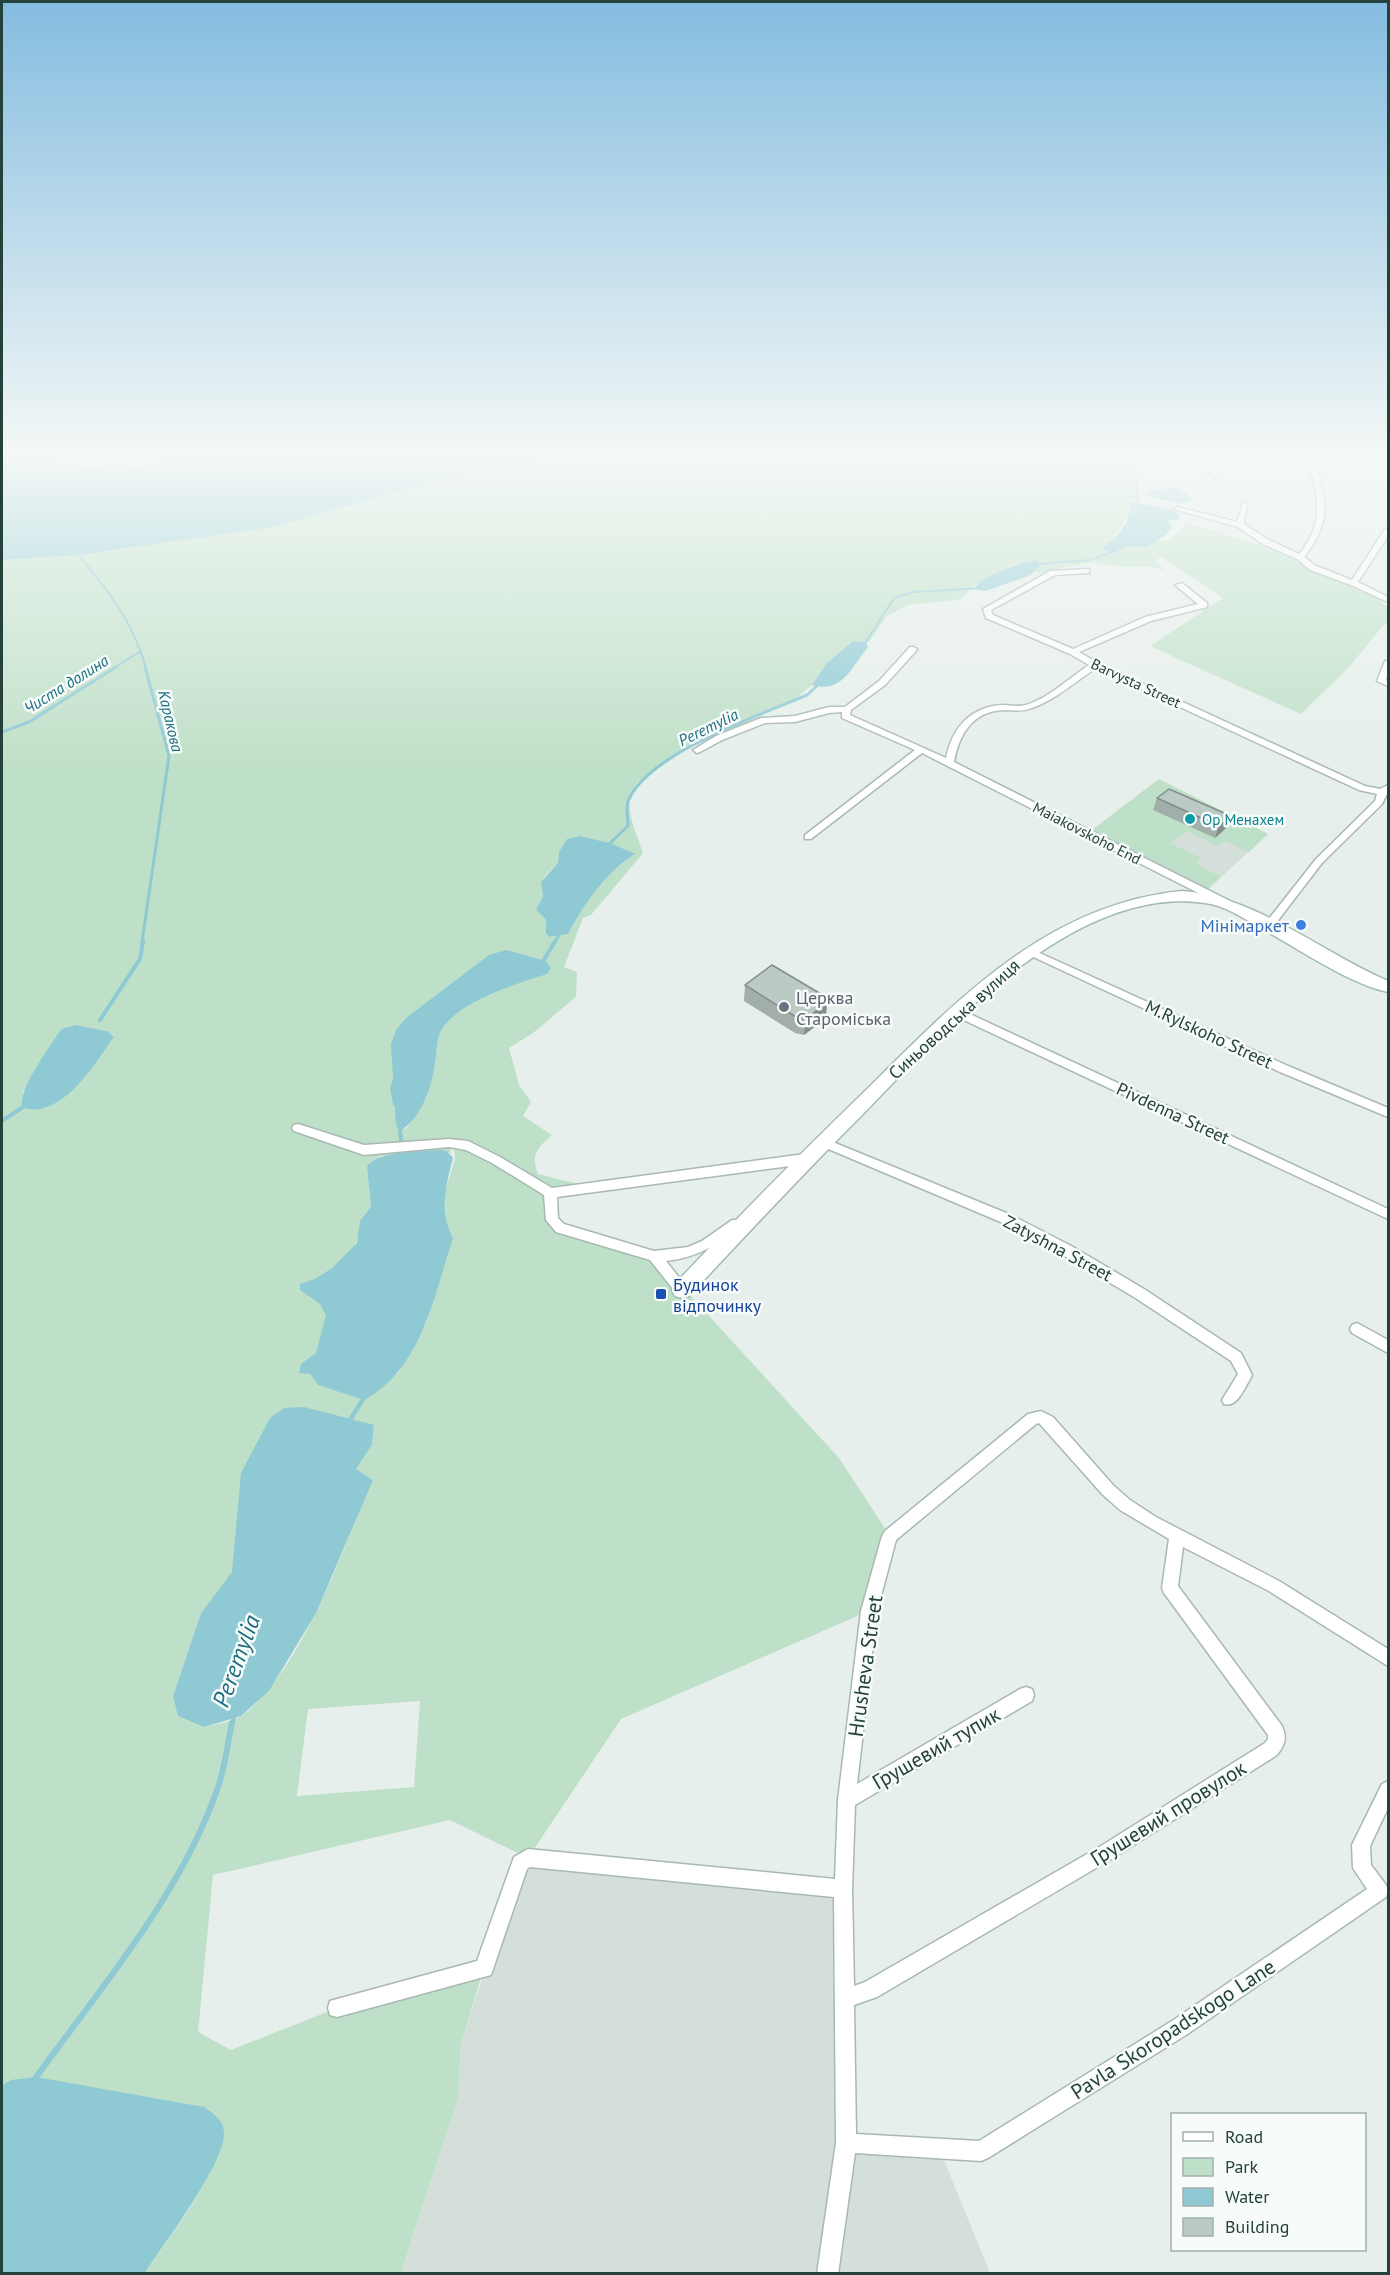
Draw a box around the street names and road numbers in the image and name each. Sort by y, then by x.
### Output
street label: Barvysta Street [1088,654,1184,712]
street label: Maiakovskoho End [1030,798,1144,868]
street label: Синьоводська вулиця [883,954,1025,1084]
street label: M.Rylskoho Street [1142,994,1276,1074]
street label: Pivdenna Street [1113,1077,1233,1149]
street label: Zatyshna Street [1000,1210,1116,1286]
street label: Hrusheva Street [842,1593,888,1739]
street label: Грушевий тупик [867,1700,1005,1796]
street label: Грушевий провулок [1085,1754,1251,1872]
street label: Pavla Skoropadskogo Lane [1066,1953,1280,2105]

